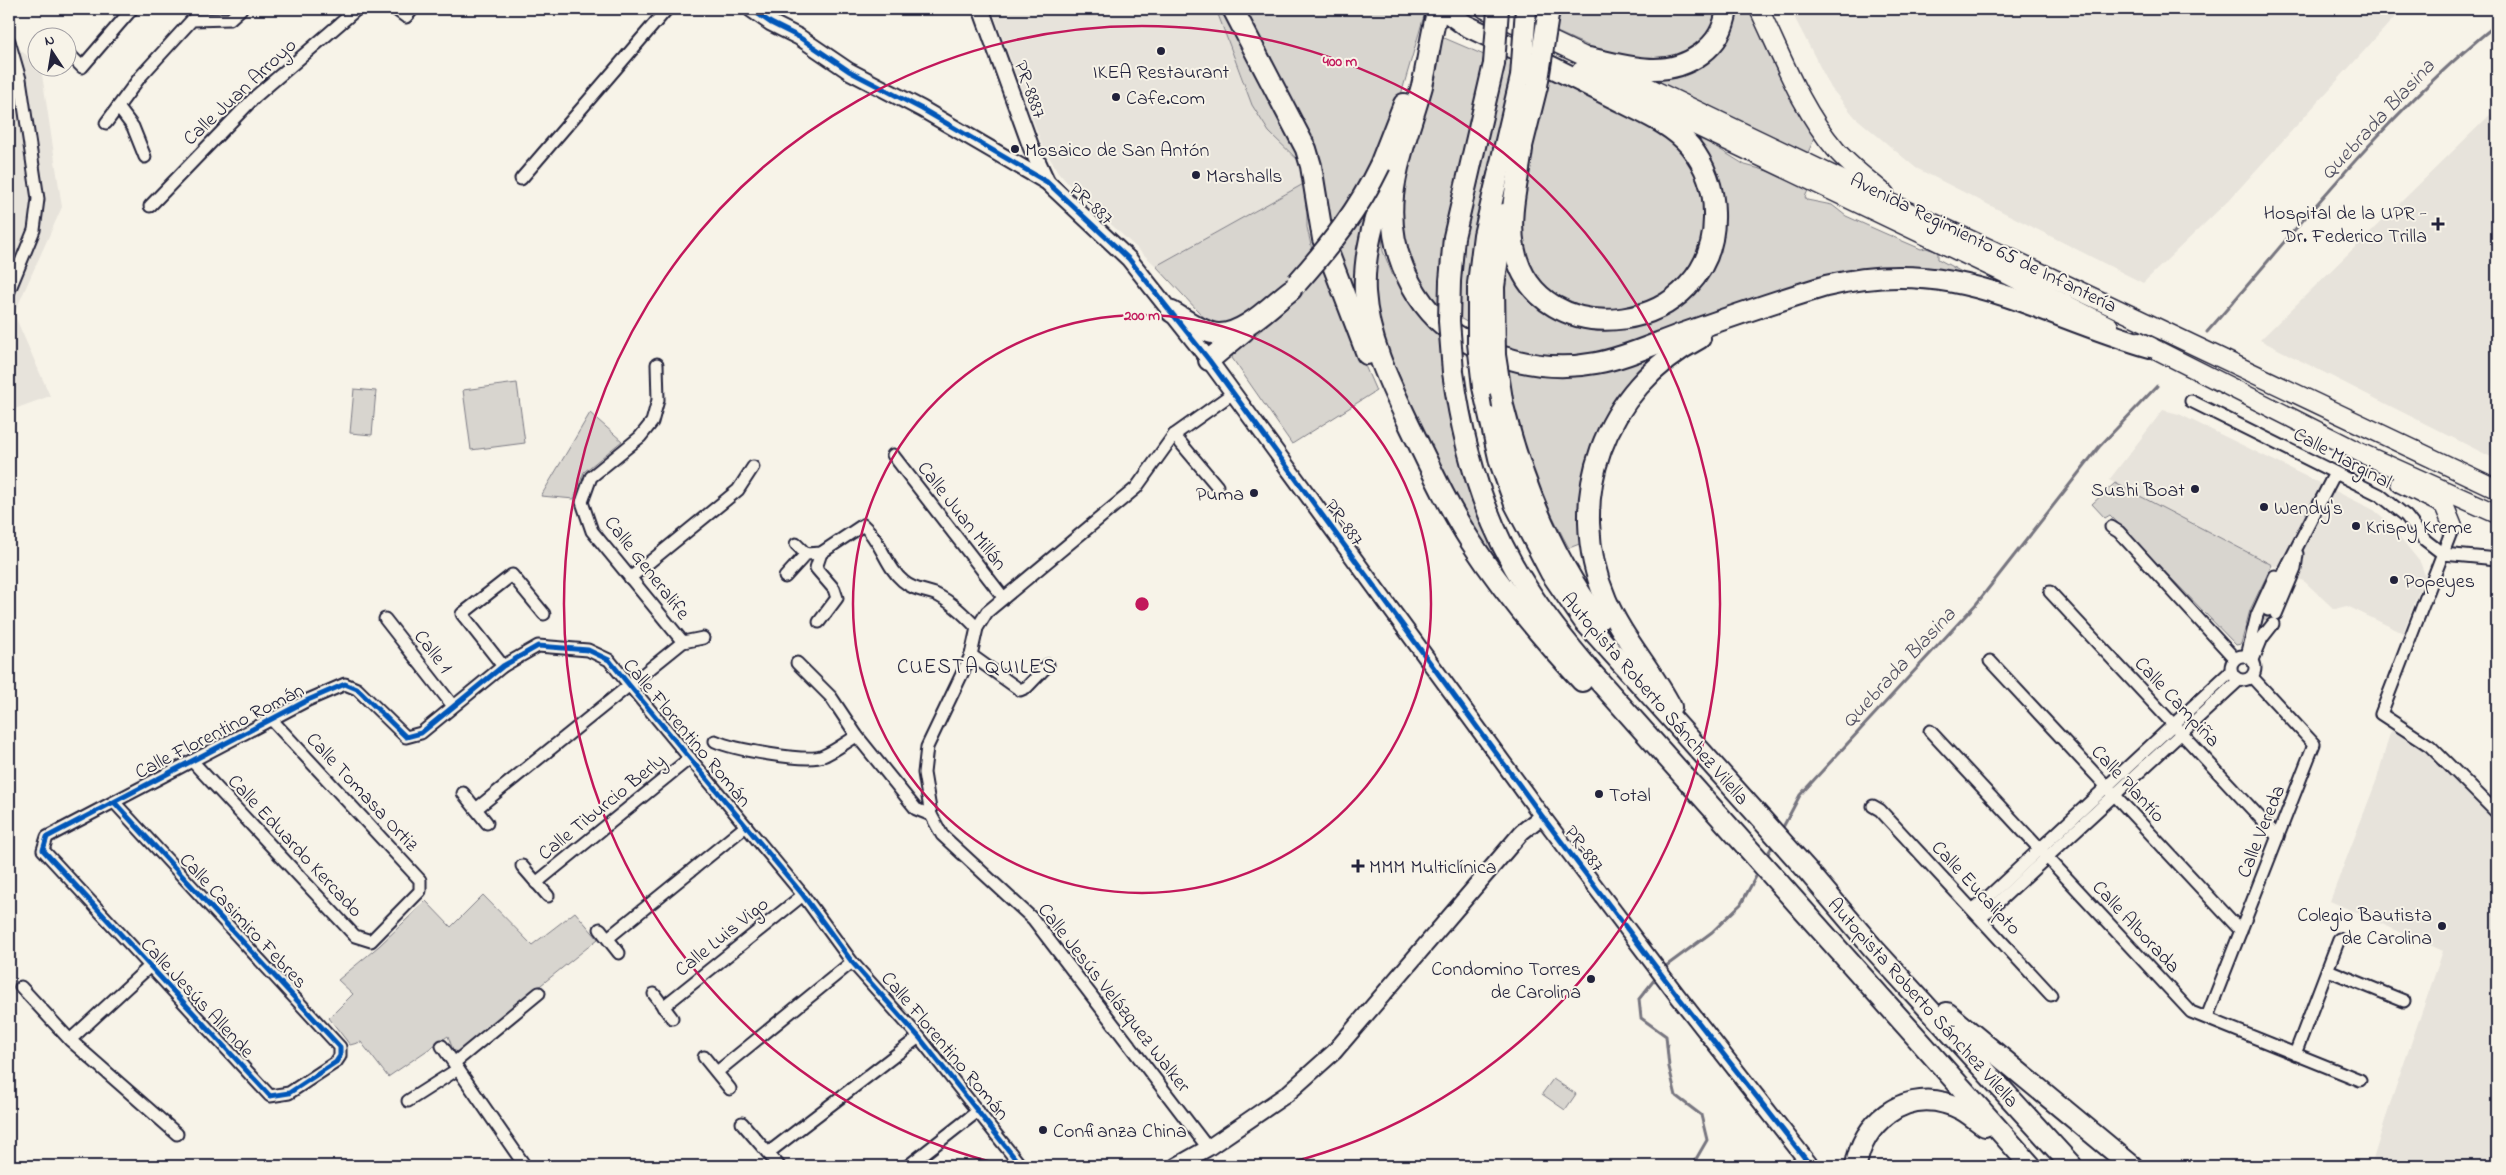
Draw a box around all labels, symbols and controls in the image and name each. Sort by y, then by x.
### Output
north arrow [28,28,78,78]
text: N [43,29,56,52]
street label: Calle Juan Arroyo [177,32,304,153]
marker: IKEA Restaurant [1155,45,1167,57]
text: 400 m [1322,51,1358,73]
water label: Quebrada Blasina [2314,53,2443,188]
street label: PR-8887 [1005,57,1052,123]
place label: IKEA Restaurant [1093,59,1230,88]
place label: Cafe.com [1126,85,1205,114]
marker: Cafe.com [1110,91,1122,103]
place label: Mosaico de San Antón [1025,137,1209,166]
marker: Mosaico de San Antón [1009,143,1021,155]
place label: Marshalls [1206,163,1283,192]
street label: Avenida Regimiento 65 de Infantería [1844,167,2121,323]
marker: Marshalls [1190,169,1202,181]
street label: PR-887 [1061,177,1119,233]
place label: Hospital de la UPR - Dr. Federico Trilla [2264,200,2427,252]
marker: Hospital de la UPR - Dr. Federico Trilla [2431,217,2445,231]
text: 200 m [1123,305,1160,327]
street label: Calle Marginal [2287,421,2396,498]
street label: Calle Juan Millán [909,456,1013,577]
place label: Sushi Boat [2091,477,2185,506]
place label: Puma [1196,481,1244,510]
marker: Sushi Boat [2189,483,2201,495]
marker: Puma [1248,487,1260,499]
street label: PR-887 [1316,494,1370,553]
place label: Wendy's [2274,495,2343,524]
marker: Wendy's [2258,501,2270,513]
street label: Calle Generalife [596,510,696,627]
place label: Krispy Kreme [2366,514,2472,543]
marker: Krispy Kreme [2350,520,2362,532]
place label: Popeyes [2404,568,2475,597]
marker: Popeyes [2388,574,2400,586]
street label: Autopista Roberto Sánchez Vilella [1553,587,1755,813]
centre of rings [1133,595,1151,613]
water label: Quebrada Blasina [1835,601,1964,736]
street label: Calle 1 [406,624,458,681]
street label: Calle Campiña [2126,651,2226,755]
street label: Calle Florentino Román [615,653,757,815]
district label: CUESTA QUILES [897,653,1057,683]
street label: Calle Florentino Román [130,677,310,788]
street label: Calle Tomasa Ortiz [298,727,425,859]
street label: Calle Plantío [2083,739,2171,830]
street label: Calle Tiburcio Berly [533,747,673,869]
street label: Calle Eduardo Kercado [220,768,369,925]
street label: Calle Vereda [2231,781,2294,883]
place label: Total [1609,782,1651,811]
marker: Total [1593,788,1605,800]
street label: PR-887 [1556,820,1610,879]
street label: Calle Eucalipto [1923,835,2027,943]
street label: Calle Casimiro Febres [171,847,313,996]
place label: MMM Multiclínica [1369,854,1497,883]
marker: MMM Multiclínica [1351,859,1365,873]
street label: Calle Alborada [2084,875,2186,981]
street label: Calle Luis Vigo [669,891,776,986]
street label: Autopista Roberto Sánchez Vilella [1820,892,2025,1115]
street label: Calle Jesús Velázquez Walker [1030,898,1197,1100]
place label: Colegio Bautista de Carolina [2297,902,2432,954]
marker: Colegio Bautista de Carolina [2436,920,2448,932]
street label: Calle Jesús Allende [132,932,260,1066]
place label: Condomino Torres de Carolina [1431,956,1581,1008]
street label: Calle Florentino Román [873,966,1015,1128]
marker: Condomino Torres de Carolina [1585,973,1597,985]
place label: Confianza China [1053,1118,1187,1147]
marker: Confianza China [1037,1124,1049,1136]

